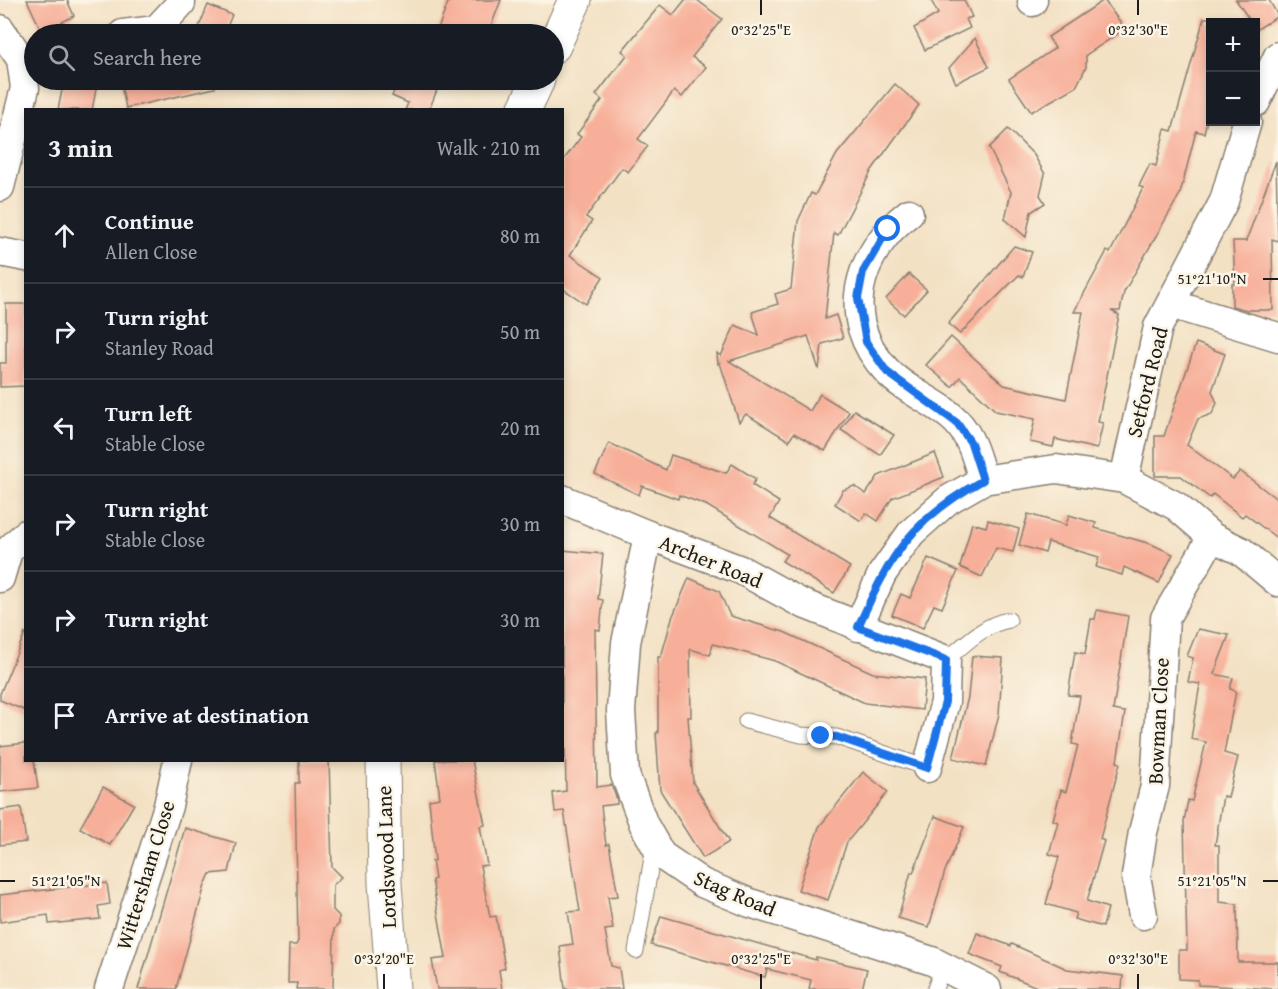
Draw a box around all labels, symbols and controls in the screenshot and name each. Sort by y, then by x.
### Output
map controls [1206,18,1260,126]
button: + [1206,18,1260,72]
text: 0°32'25"E [731,19,791,40]
text: 0°32'30"E [1108,19,1168,40]
search box [24,24,564,90]
icon: search [45,41,78,74]
text: Search here [93,41,202,73]
button: − [1206,72,1260,126]
text: 3 min [48,128,113,167]
text: Walk · 210 m [437,133,540,162]
text: Continue [105,205,194,237]
route start [874,215,900,241]
icon: ahead [48,219,81,252]
text: 80 m [500,221,540,250]
text: Allen Close [105,237,197,266]
text: 51°21'10"N [1178,268,1247,289]
text: Turn right [105,301,208,333]
icon: right [48,315,81,348]
text: 50 m [500,317,540,346]
street label: Setford Road [1118,323,1176,441]
text: Stanley Road [105,333,214,362]
text: Turn left [105,397,192,429]
icon: left [48,411,81,444]
text: 20 m [500,413,540,442]
text: Stable Close [105,429,205,458]
text: Turn right [105,493,208,525]
icon: right [48,507,81,540]
text: 30 m [500,509,540,538]
text: Stable Close [105,525,205,554]
street label: Archer Road [655,526,768,596]
icon: right [48,603,81,636]
text: Turn right [105,603,208,635]
text: 30 m [500,605,540,634]
street label: Bowman Close [1139,657,1177,785]
icon: arrive [48,699,81,732]
text: Arrive at destination [105,699,309,731]
route end [807,722,833,748]
street label: Lordswood Lane [368,785,404,929]
street label: Wittersham Close [107,796,183,954]
street label: Stag Road [689,862,782,924]
text: 51°21'05"N [32,870,101,891]
text: 51°21'05"N [1178,870,1247,891]
text: 0°32'20"E [354,948,414,969]
text: 0°32'25"E [731,948,791,969]
text: 0°32'30"E [1108,948,1168,969]

